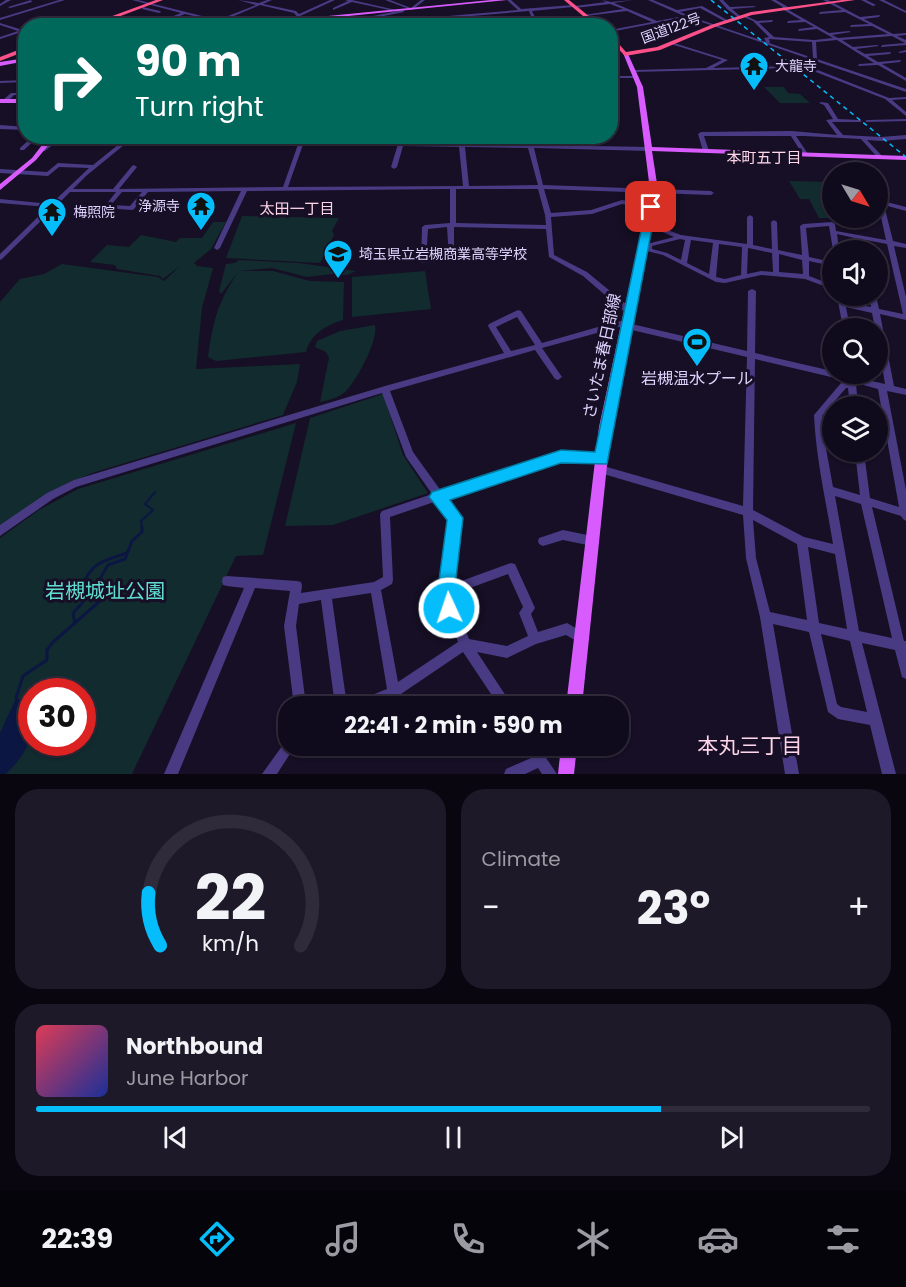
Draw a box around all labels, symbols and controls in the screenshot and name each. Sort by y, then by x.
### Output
street label: 国道122号 [638,8,704,48]
text: 90 m [135,32,242,91]
icon: right [36,42,114,120]
temple icon: 大龍寺 [738,50,770,92]
place label: 大龍寺 [775,56,817,76]
text: Turn right [135,88,264,125]
district label: 本町五丁目 [726,147,802,168]
north arrow [822,162,888,228]
map controls [822,162,888,462]
pin [625,181,676,232]
temple icon: 浄源寺 [185,190,217,232]
icon: arrive [634,190,667,223]
temple icon: 梅照院 [36,196,68,238]
place label: 浄源寺 [138,196,180,216]
district label: 太田一丁目 [259,198,335,219]
place label: 梅照院 [73,202,115,222]
school or university icon: 埼玉県立岩槻商業高等学校 [322,238,354,280]
button: sound [822,240,888,306]
place label: 埼玉県立岩槻商業高等学校 [359,244,527,264]
street label: さいたま春日部線 [577,291,627,421]
button: search [822,318,888,384]
sports icon: 岩槻温水プール [681,326,713,368]
place label: 岩槻温水プール [641,367,753,390]
button: layers [822,396,888,462]
position arrow [417,576,481,640]
park label: 岩槻城址公園 [45,577,165,605]
speed limit sign: 30 [18,678,96,756]
text: 22:41 · 2 min · 590 m [344,710,563,741]
district label: 本丸三丁目 [698,731,803,760]
text: Climate [482,845,561,873]
text: 22 [195,854,266,942]
text: 23° [637,877,710,940]
text: − [482,884,500,931]
text: + [847,884,870,931]
text: km/h [202,928,259,959]
text: Northbound [126,1031,263,1062]
text: June Harbor [126,1064,249,1092]
icon: previous [159,1121,192,1154]
icon: pause [437,1121,470,1154]
icon: next [715,1121,748,1154]
icon: directions [196,1218,238,1260]
icon: music [322,1218,364,1260]
icon: phone [447,1218,489,1260]
icon: climate [572,1218,614,1260]
icon: car [697,1218,739,1260]
icon: filters [822,1218,864,1260]
text: 22:39 [42,1220,113,1257]

